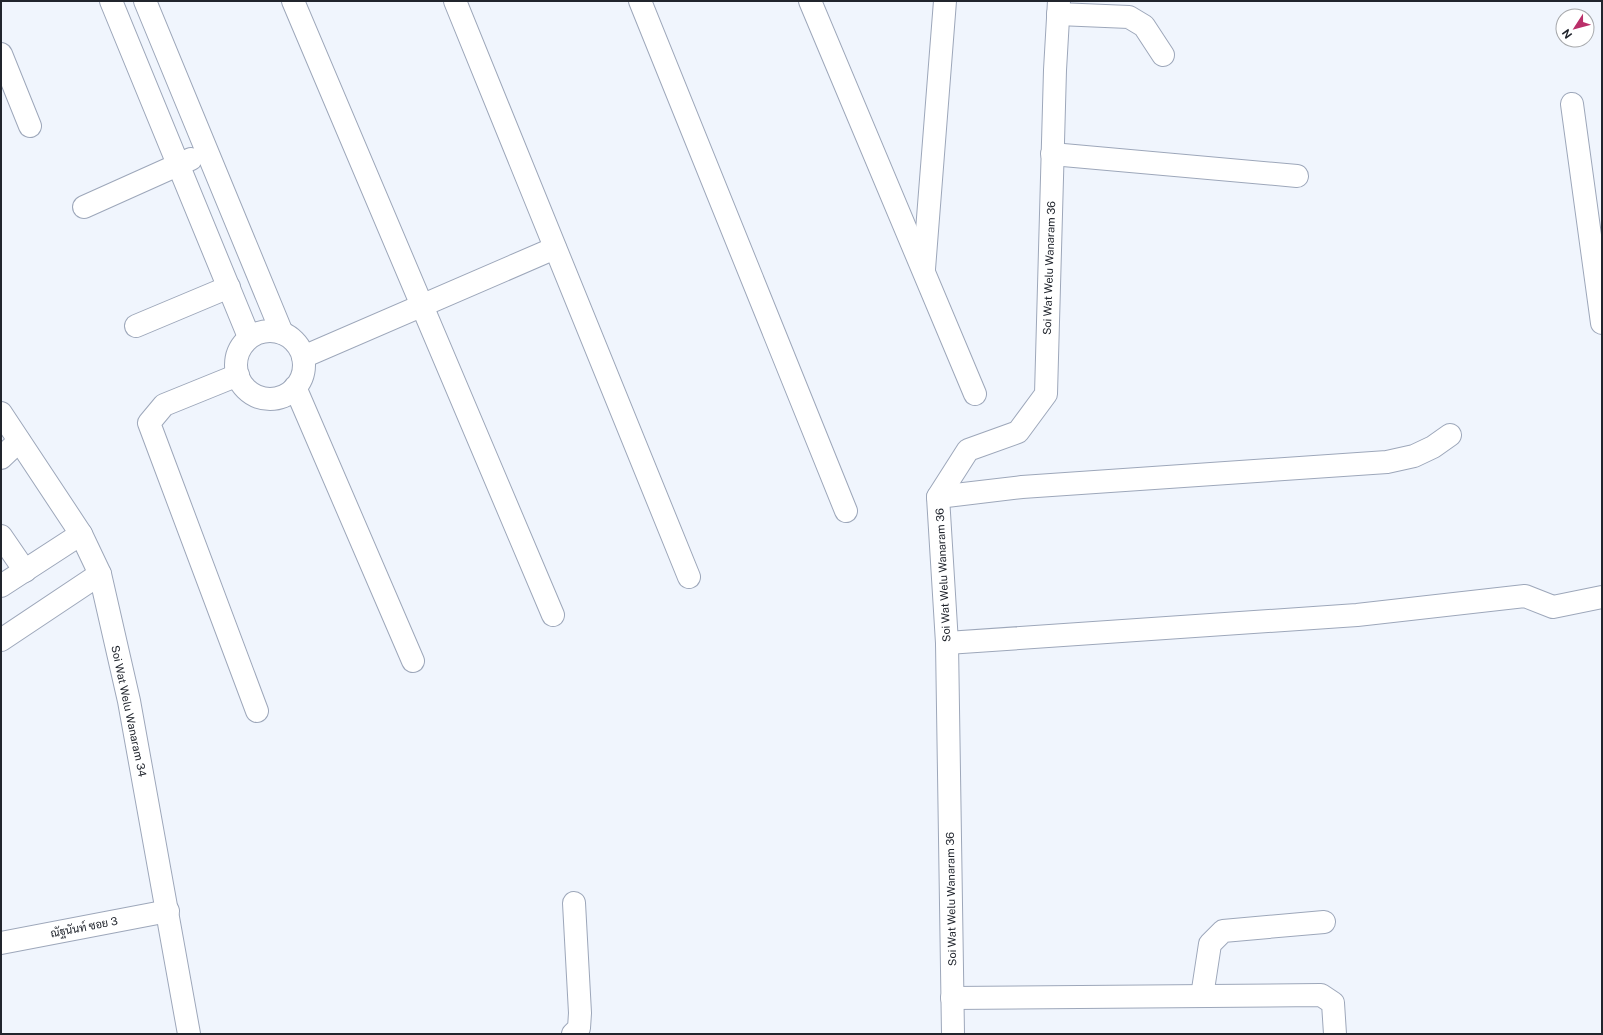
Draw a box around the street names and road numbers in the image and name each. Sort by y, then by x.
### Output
street label: Soi Wat Welu Wanaram 36 [1041,201,1057,335]
street label: Soi Wat Welu Wanaram 36 [933,508,952,642]
street label: Soi Wat Welu Wanaram 34 [109,644,149,778]
street label: Soi Wat Welu Wanaram 36 [944,832,958,966]
street label: ณัฐนันท์ ซอย 3 [49,913,119,941]

